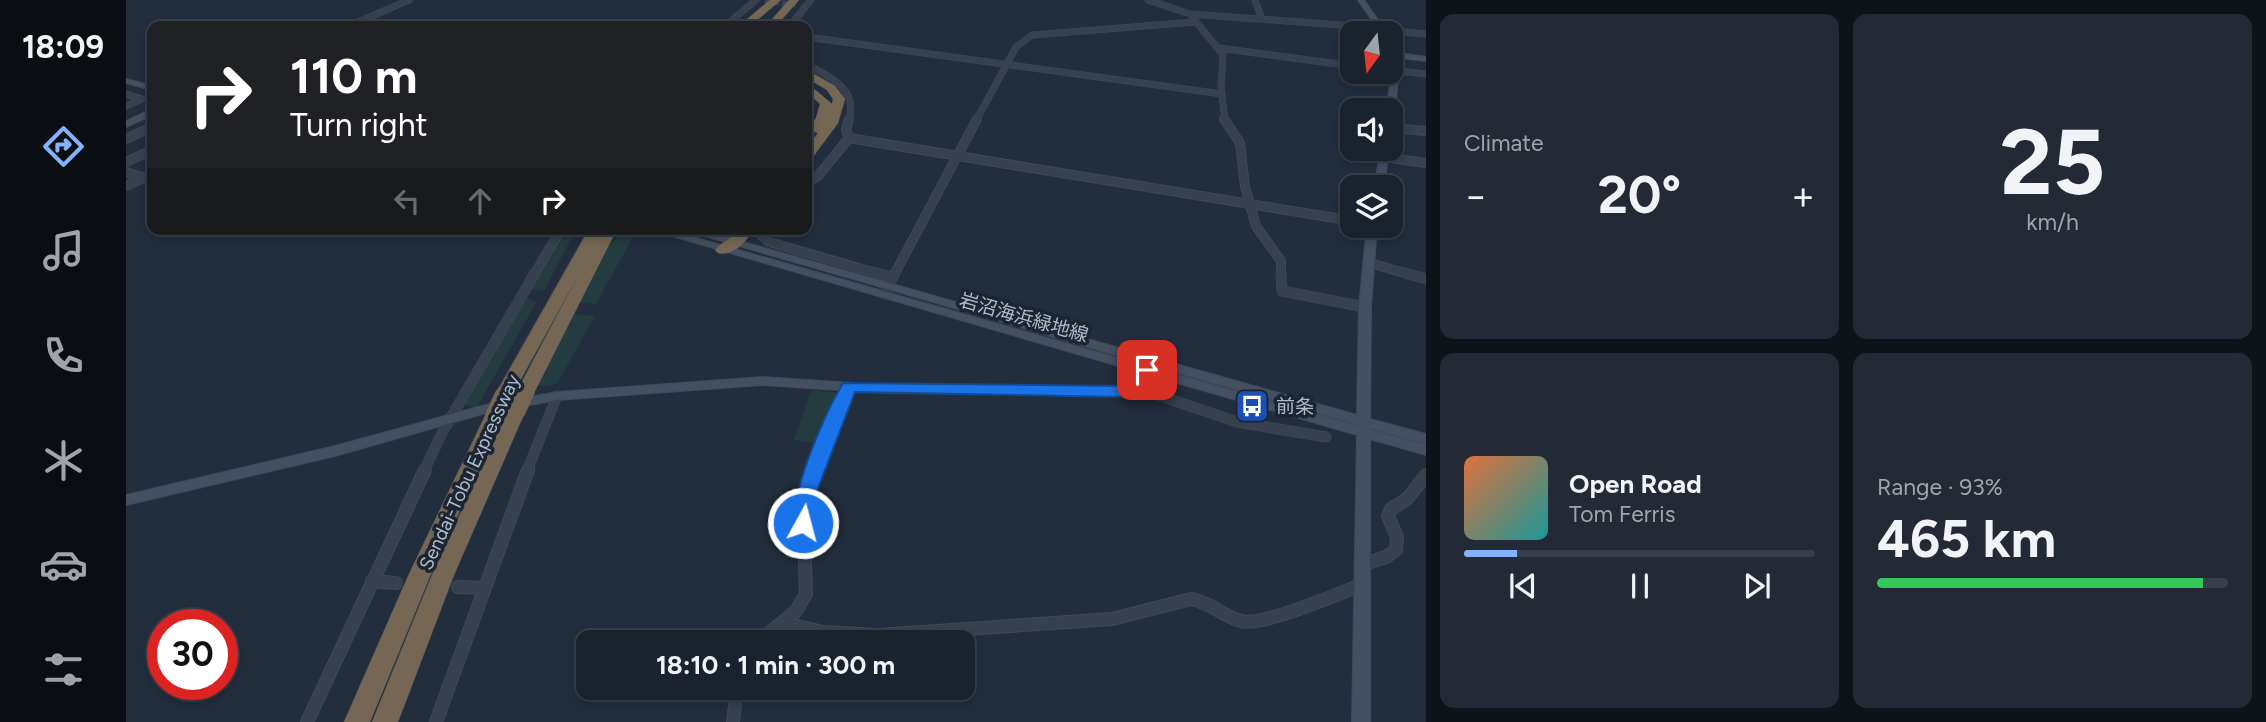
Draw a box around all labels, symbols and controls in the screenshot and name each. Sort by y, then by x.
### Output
north arrow [1340,21,1404,84]
map controls [1340,21,1403,238]
text: 18:09 [22,28,104,66]
text: 110 m [290,46,418,105]
icon: right [175,49,266,140]
button: sound [1340,98,1403,161]
text: Turn right [290,106,428,144]
text: 25 [2000,108,2105,217]
icon: directions [39,122,88,171]
text: Climate [1464,129,1543,157]
text: 20° [1598,164,1681,226]
text: − [1464,173,1488,219]
text: + [1791,173,1815,219]
button: layers [1340,175,1403,238]
icon: left [388,182,426,220]
icon: ahead [461,182,499,220]
icon: right [534,182,572,220]
text: km/h [2026,208,2079,236]
icon: music [39,226,88,275]
street label: 岩沼海浜緑地線 [957,288,1091,347]
icon: phone [39,331,88,380]
pin [1117,340,1177,400]
icon: arrive [1128,351,1166,389]
street label: Sendai-Tobu Expressway [414,371,525,573]
bus stop icon: 前条 [1233,387,1271,425]
place label: 前条 [1276,395,1314,418]
icon: climate [39,436,88,485]
text: Open Road [1569,468,1702,500]
text: Range · 93% [1877,473,2003,501]
position arrow [766,486,840,560]
text: Tom Ferris [1569,500,1675,528]
text: 465 km [1877,508,2056,570]
icon: car [39,540,88,589]
icon: previous [1504,567,1542,605]
icon: pause [1621,567,1659,605]
icon: next [1738,567,1776,605]
speed limit sign: 30 [147,609,238,700]
icon: filters [39,645,88,694]
text: 18:10 · 1 min · 300 m [656,649,895,681]

